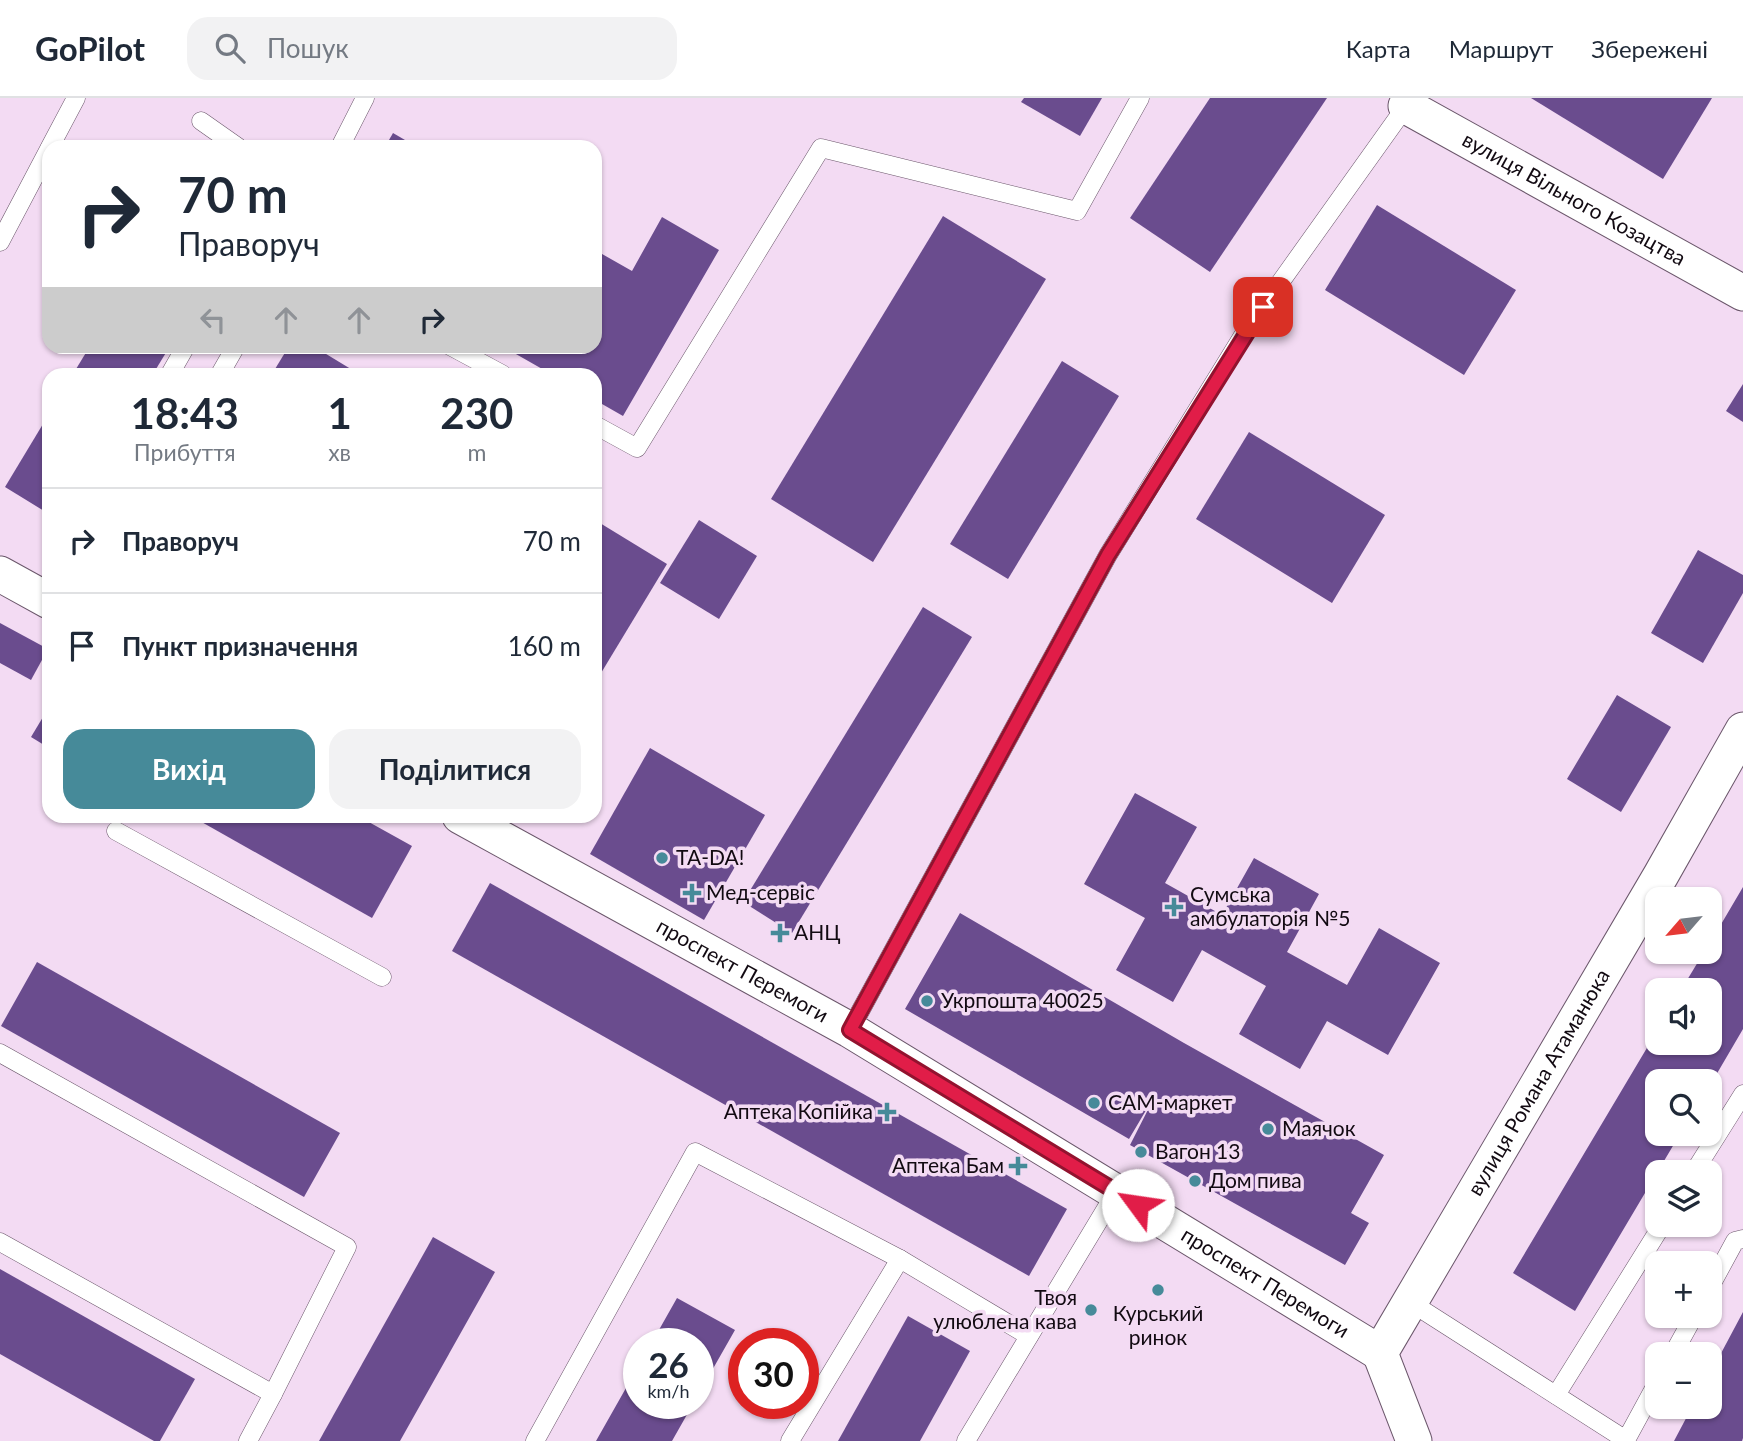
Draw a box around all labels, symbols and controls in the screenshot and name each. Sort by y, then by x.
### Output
search box [187,17,677,80]
text: GoPilot [35,28,145,68]
icon: search [211,29,249,67]
text: Пошук [267,32,349,64]
text: Карта [1346,34,1411,63]
text: Маршрут [1449,34,1553,63]
text: Збережені [1591,34,1708,63]
street label: вулиця Вільного Козацтва [1459,126,1691,270]
text: 70 m [178,165,288,223]
icon: right [63,168,154,259]
text: Праворуч [178,224,320,263]
pin [1233,277,1293,337]
icon: arrive [1244,288,1282,326]
icon: left [194,301,232,339]
icon: ahead [267,301,305,339]
icon: ahead [340,301,378,339]
icon: right [413,301,451,339]
text: 18:43 [131,388,239,438]
text: 1 [327,388,352,438]
text: 230 [440,388,513,438]
text: Прибуття [134,438,236,466]
text: хв [328,438,351,466]
text: m [467,438,486,466]
icon: right [63,522,101,560]
text: Праворуч [122,525,239,557]
text: 70 m [523,525,581,557]
icon: arrive [63,627,101,665]
text: Пункт призначення [122,630,358,662]
text: 160 m [508,630,581,662]
button: Вихід [63,729,315,809]
button: Поділитися [329,729,581,809]
place label: TA-DA! [676,844,744,869]
marker: TA-DA! [654,850,670,866]
place label: Мед-сервіс [706,879,815,904]
place label: Сумська амбулаторія №5 [1190,881,1351,930]
marker: Мед-сервіс [684,885,700,901]
north arrow [1645,887,1722,964]
map controls [1645,887,1722,1419]
marker: Сумська амбулаторія №5 [1164,897,1184,917]
street label: проспект Перемоги [653,912,833,1027]
place label: АНЦ [794,919,841,944]
marker: АНЦ [772,925,788,941]
street label: вулиця Романа Атаманюка [1461,964,1614,1200]
button: sound [1645,978,1722,1055]
place label: Укрпошта 40025 [941,987,1104,1012]
marker: Укрпошта 40025 [919,993,935,1009]
button: search [1645,1069,1722,1146]
place label: САМ-маркет [1108,1089,1233,1114]
marker: САМ-маркет [1086,1095,1102,1111]
place label: Аптека Копійка [724,1098,873,1123]
marker: Аптека Копійка [879,1104,895,1120]
place label: Маячок [1282,1115,1356,1140]
marker: Маячок [1260,1121,1276,1137]
place label: Вагон 13 [1155,1138,1240,1163]
marker: Вагон 13 [1133,1144,1149,1160]
place label: Аптека Бам [892,1152,1004,1177]
marker: Аптека Бам [1010,1158,1026,1174]
button: layers [1645,1160,1722,1237]
place label: Дом пива [1209,1167,1302,1192]
position arrow [1101,1168,1175,1242]
marker: Дом пива [1187,1173,1203,1189]
street label: проспект Перемоги [1177,1221,1354,1342]
button: + [1645,1251,1722,1328]
marker: Курський ринок [1150,1282,1166,1298]
place label: Твоя улюблена кава [933,1284,1077,1333]
place label: Курський ринок [1113,1300,1203,1349]
marker: Твоя улюблена кава [1083,1302,1099,1318]
speed limit sign: 30 [728,1328,819,1419]
button: − [1645,1342,1722,1419]
text: 26 [648,1343,689,1385]
text: km/h [647,1380,690,1402]

